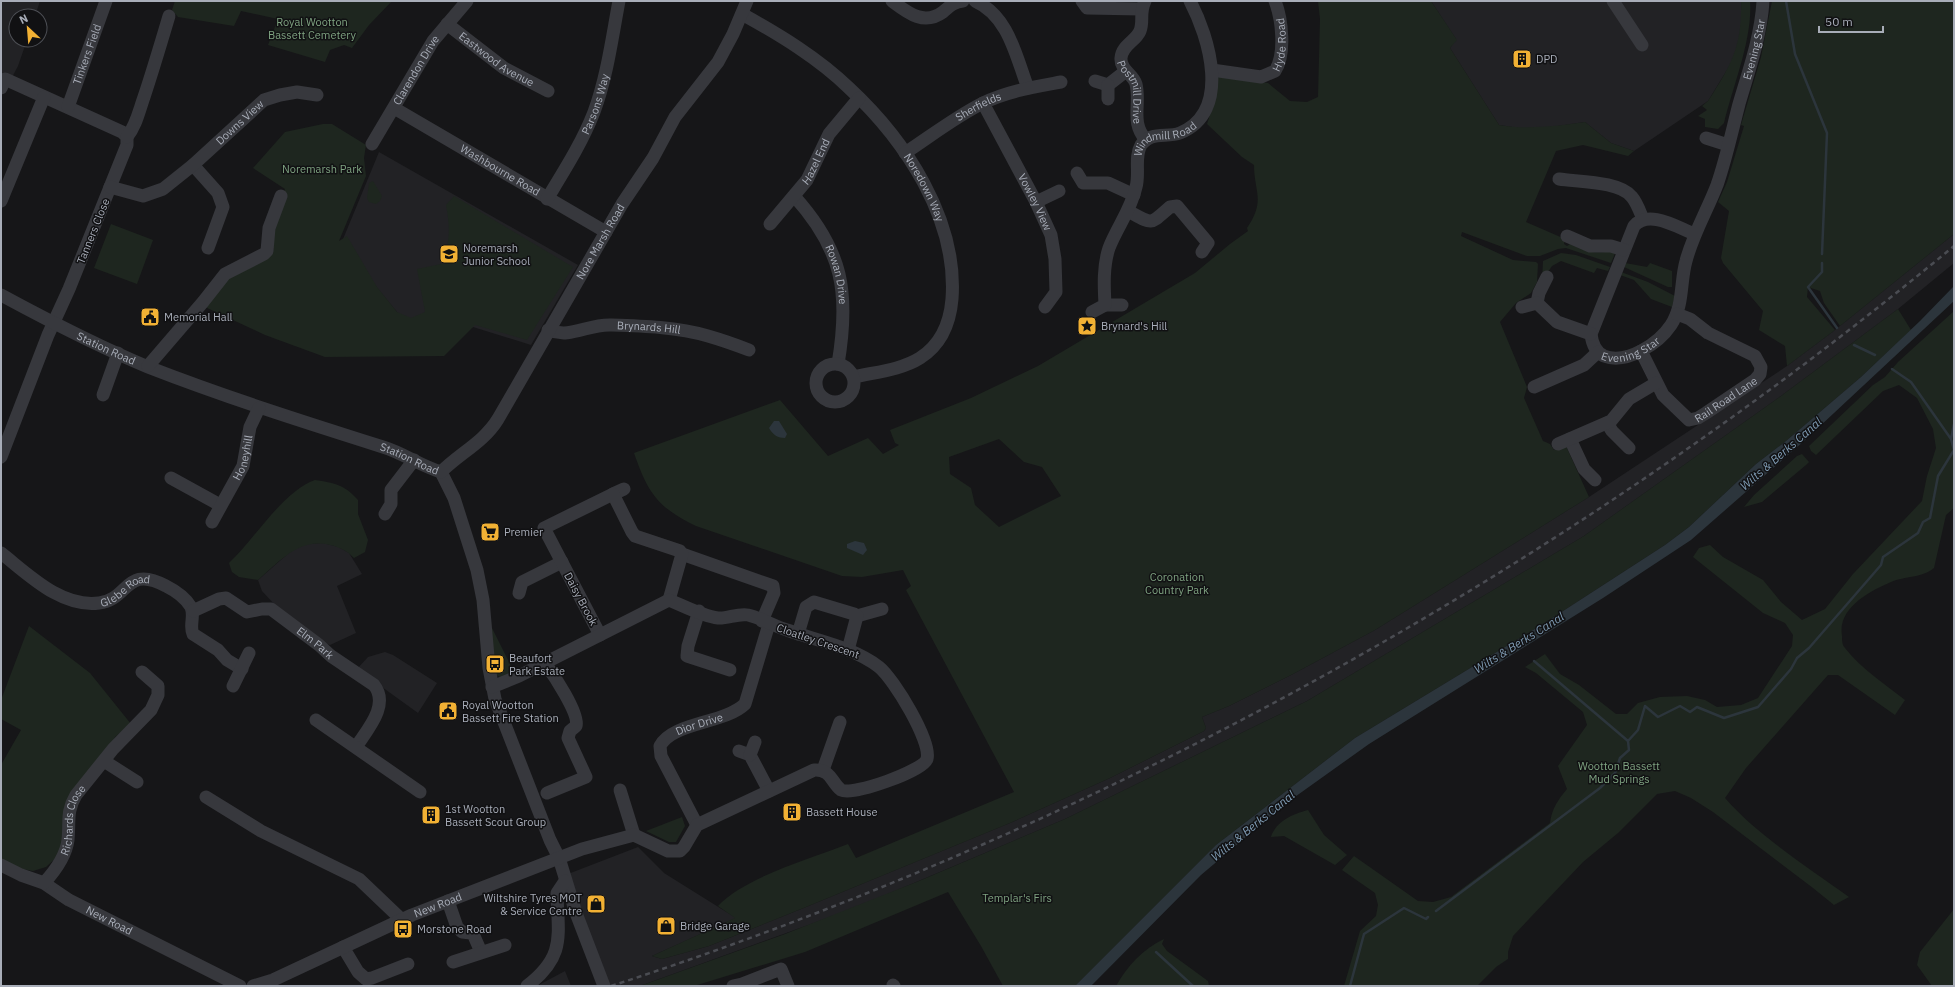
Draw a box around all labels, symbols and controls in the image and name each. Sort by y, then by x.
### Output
north arrow [8,8,48,48]
scale bar [1819,8,1883,34]
text: N [17,11,30,27]
text: 50 m [1825,14,1853,29]
park label: Royal Wootton Bassett Cemetery [268,15,356,42]
street label: Hyde Road [1269,17,1289,74]
street label: Evening Star [1740,18,1768,81]
street label: Tinkers Field [70,22,104,86]
street label: Eastwood Avenue [456,29,536,89]
street label: Clarendon Drive [390,32,442,108]
building icon: DPD [1511,48,1533,70]
place label: DPD [1536,52,1557,66]
street label: Postmill Drive [1114,58,1145,125]
street label: Parsons Way [578,72,612,137]
street label: Sherfields [953,89,1003,124]
street label: Downs View [213,97,267,148]
street label: Windmill Road [1131,118,1199,158]
street label: Hazel End [799,136,833,188]
street label: Washbourne Road [458,141,543,199]
street label: Noredown Way [901,151,947,224]
park label: Noremarsh Park [282,162,362,176]
street label: Vowley View [1015,171,1055,233]
street label: Tanners Close [74,196,112,266]
street label: Nore Marsh Road [573,201,628,282]
place label: Noremarsh Junior School [463,241,530,268]
street label: Rowan Drive [822,242,850,305]
school or university icon: Noremarsh Junior School [438,243,460,265]
public building icon: Memorial Hall [139,306,161,328]
place label: Memorial Hall [164,310,233,324]
place icon: Brynard's Hill [1076,315,1098,337]
street label: Brynards Hill [617,318,682,337]
place label: Brynard's Hill [1101,319,1167,333]
street label: Station Road [75,329,138,368]
street label: Evening Star [1599,334,1663,365]
street label: Rail Road Lane [1692,373,1760,425]
water label: Wilts & Berks Canal [1737,413,1825,493]
street label: Honeyhill [229,434,255,483]
street label: Station Road [378,440,441,478]
supermarket icon: Premier [479,521,501,543]
place label: Premier [504,525,543,539]
street label: Daisy Brook [561,570,601,628]
park label: Coronation Country Park [1145,570,1209,597]
street label: Glebe Road [99,572,151,610]
water label: Wilts & Berks Canal [1471,608,1567,676]
street label: Cloatley Crescent [775,620,861,662]
street label: Elm Park [294,624,337,662]
place label: Beaufort Park Estate [509,651,565,678]
bus stop icon: Beaufort Park Estate [484,653,506,675]
place label: Royal Wootton Bassett Fire Station [462,698,559,725]
public building icon: Royal Wootton Bassett Fire Station [437,700,459,722]
street label: Dior Drive [673,710,725,738]
park label: Wootton Bassett Mud Springs [1578,759,1660,786]
street label: Richards Close [57,782,89,857]
water label: Wilts & Berks Canal [1208,787,1298,864]
building icon: Bassett House [781,801,803,823]
place label: 1st Wootton Bassett Scout Group [445,802,546,829]
building icon: 1st Wootton Bassett Scout Group [420,804,442,826]
place label: Bassett House [806,805,878,819]
street label: New Road [412,889,464,921]
place label: Wiltshire Tyres MOT & Service Centre [484,891,583,918]
park label: Templar's Firs [982,891,1052,905]
shop icon: Wiltshire Tyres MOT & Service Centre [585,893,607,915]
street label: New Road [84,903,135,938]
shop icon: Bridge Garage [655,915,677,937]
bus stop icon: Morstone Road [392,918,414,940]
place label: Bridge Garage [680,919,750,933]
place label: Morstone Road [417,922,492,936]

